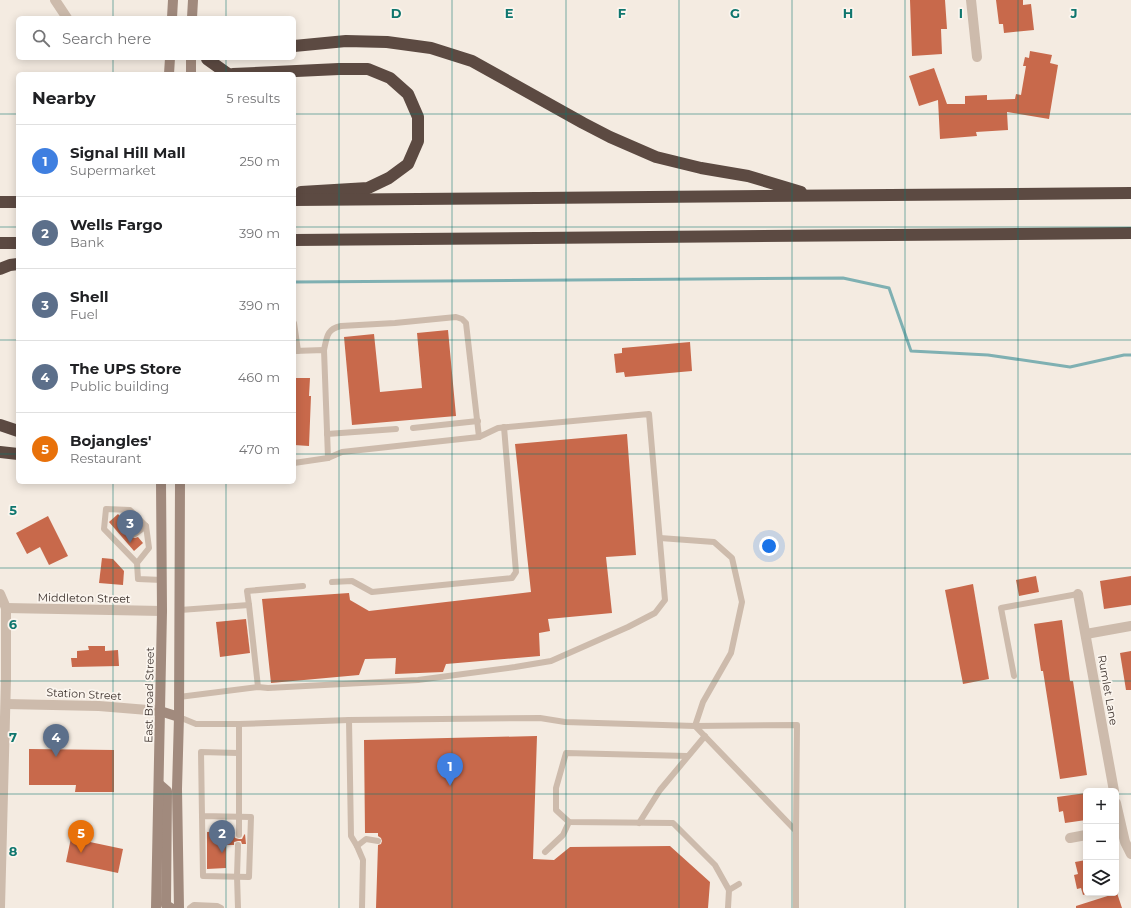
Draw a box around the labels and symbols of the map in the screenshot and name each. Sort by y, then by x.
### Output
text: D [391,5,402,21]
text: E [505,5,514,21]
text: F [618,5,626,21]
text: G [730,5,740,21]
text: H [843,5,853,21]
text: I [959,5,963,21]
text: J [1069,5,1078,21]
text: 5 [9,502,17,518]
pin: 3 [117,510,143,543]
your location [759,536,779,556]
street label: Middleton Street [38,590,131,606]
text: 6 [9,616,18,632]
street label: East Broad Street [141,646,157,743]
street label: Rumlet Lane [1095,654,1121,727]
street label: Station Street [46,685,123,703]
pin: 4 [43,724,69,757]
text: 7 [9,729,17,745]
pin: 1 [437,753,463,786]
pin: 5 [68,820,94,853]
pin: 2 [209,820,235,853]
text: 8 [9,843,18,859]

